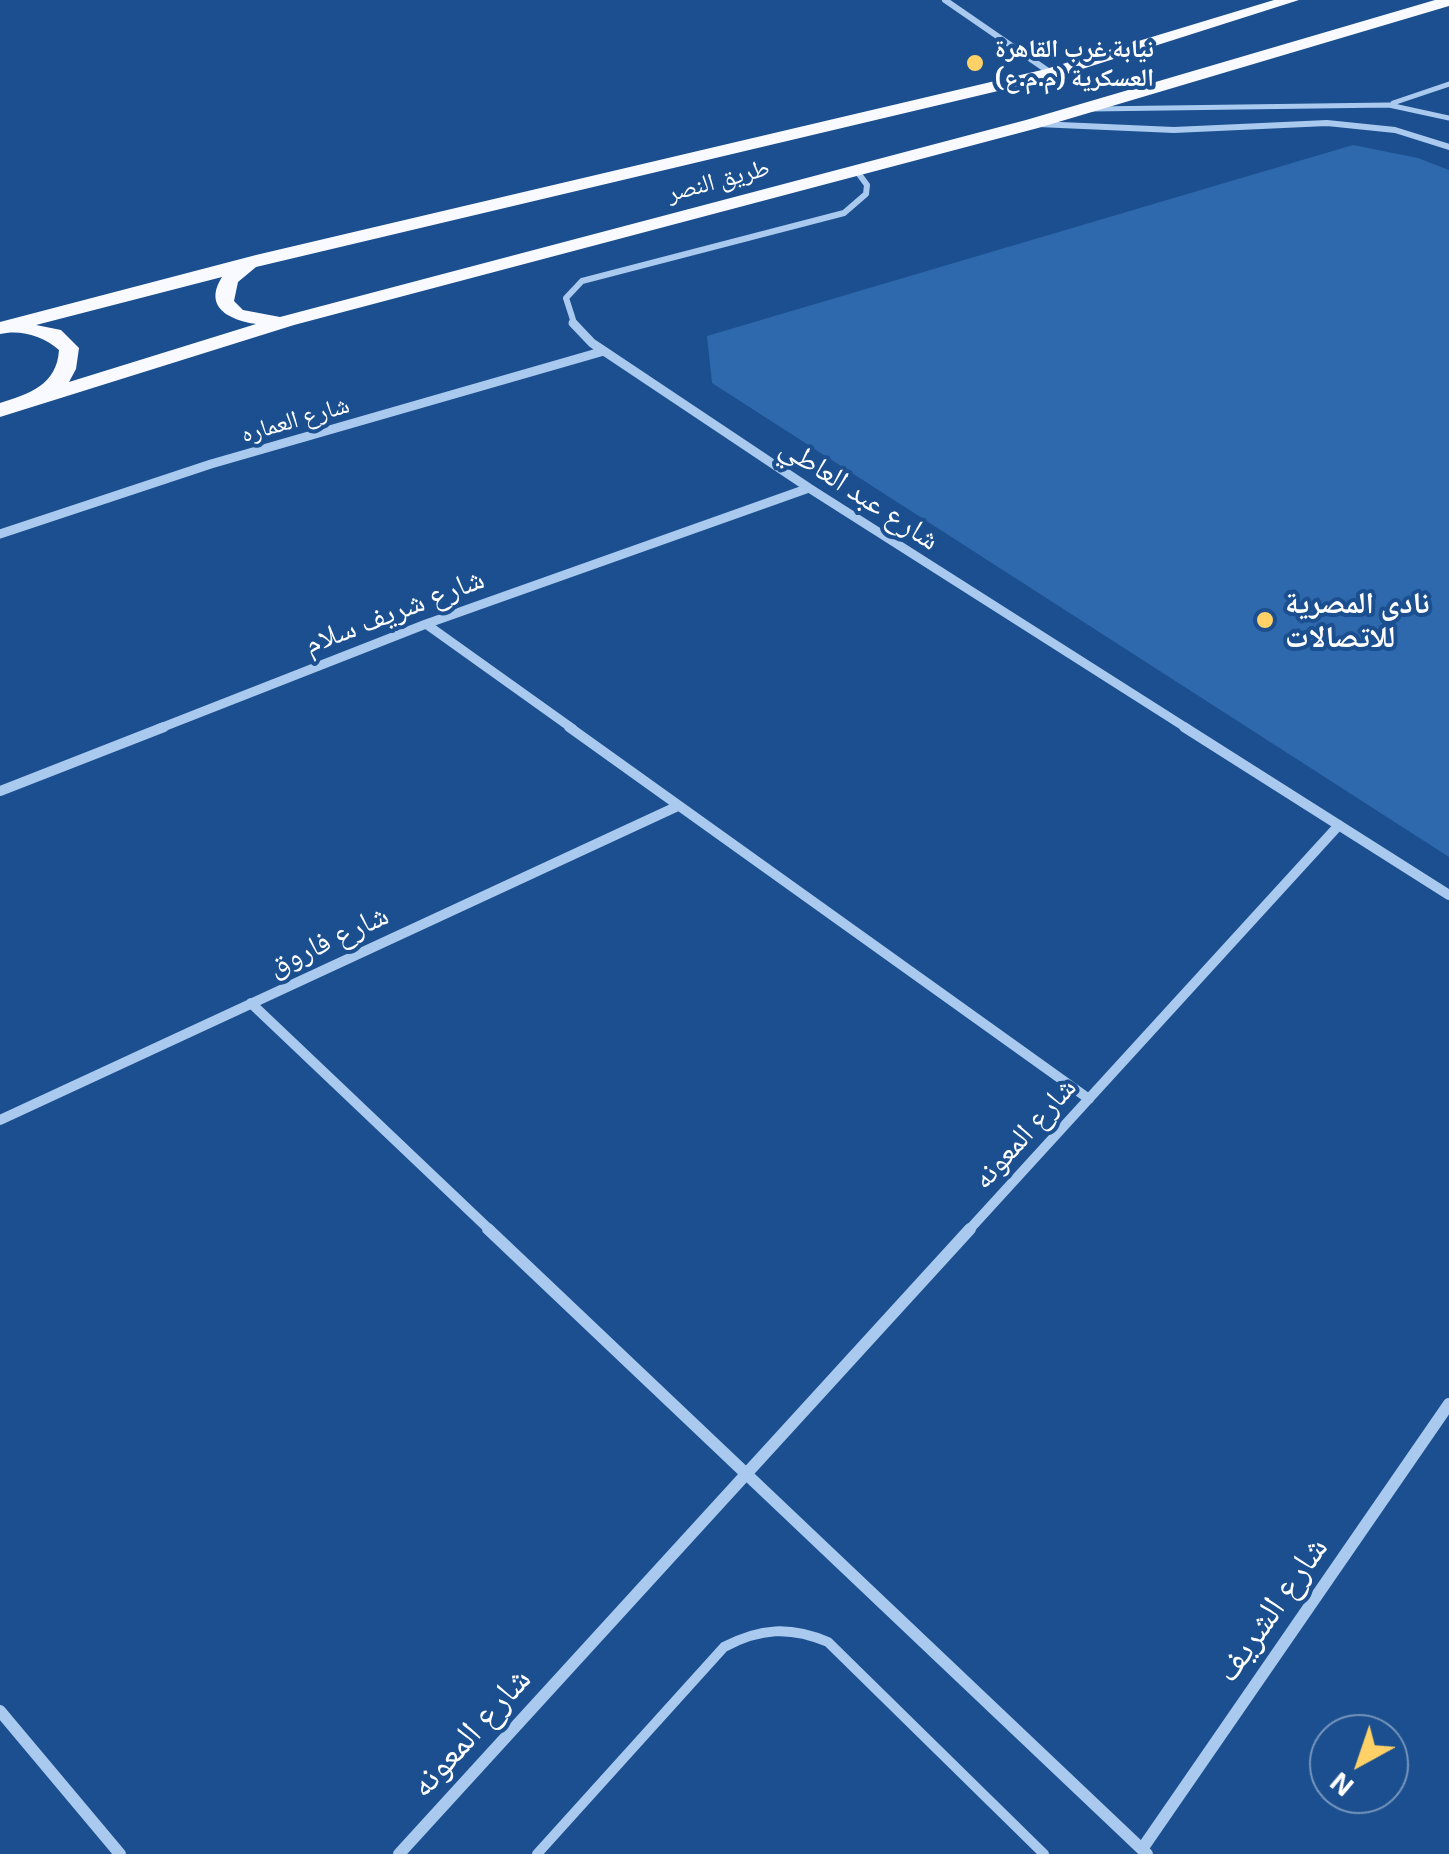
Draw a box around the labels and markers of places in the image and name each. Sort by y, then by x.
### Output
place label: نيابة غرب القاهرة العسكرية (م.م.ع) [995,34,1154,93]
marker: نيابة غرب القاهرة العسكرية (م.م.ع) [964,52,986,74]
place label: نادى المصرية للاتصالات [1285,585,1429,656]
marker: نادى المصرية للاتصالات [1254,609,1276,631]

